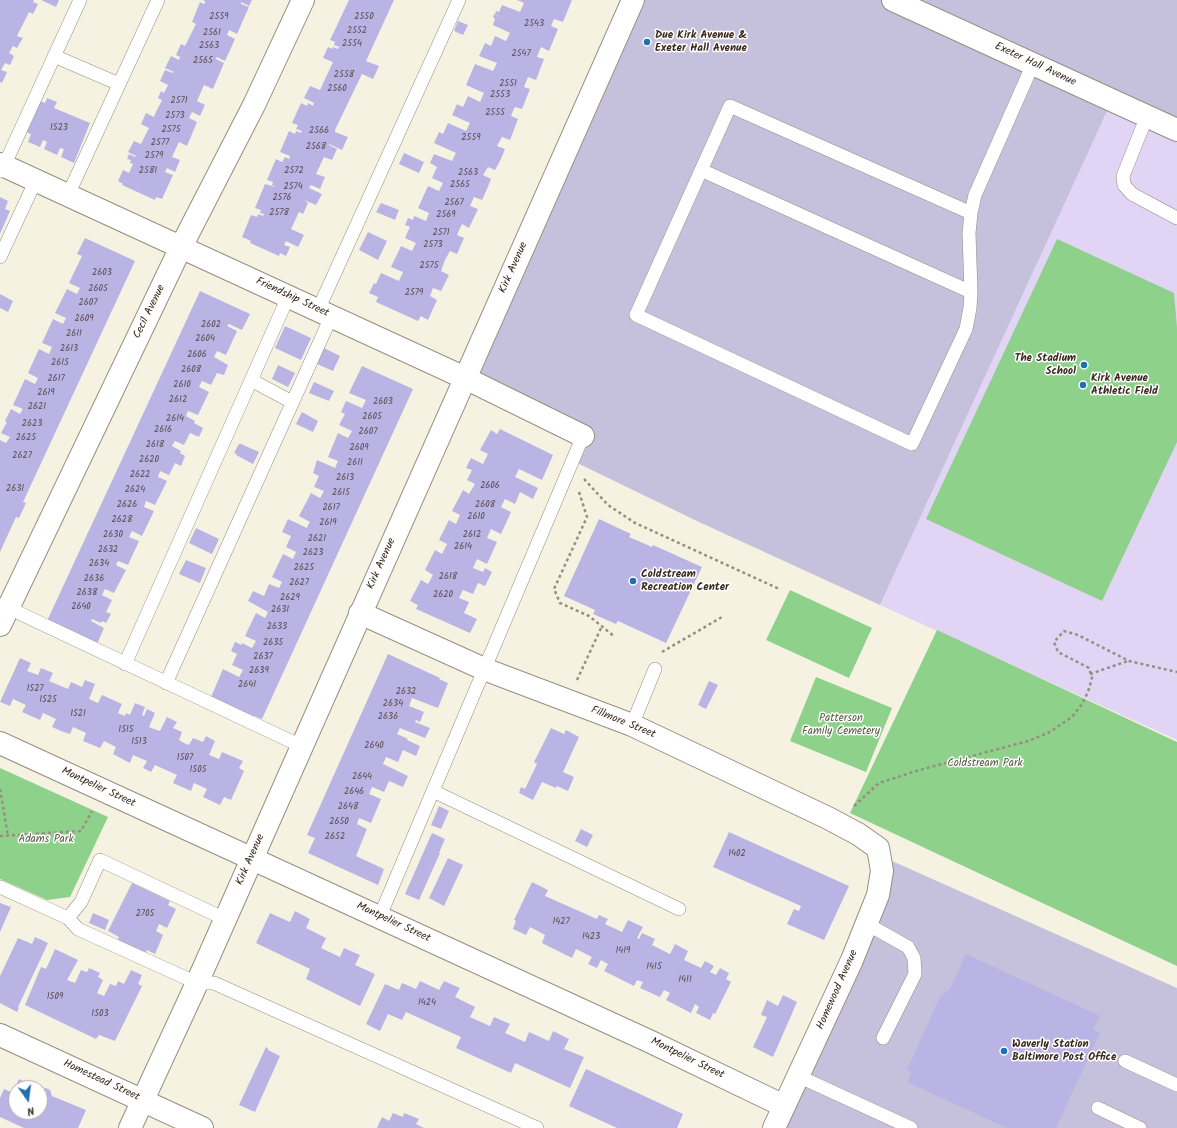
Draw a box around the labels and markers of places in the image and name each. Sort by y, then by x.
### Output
place label: Due Kirk Avenue & Exeter Hall Avenue [655,29,747,55]
marker: Due Kirk Avenue & Exeter Hall Avenue [642,37,652,47]
place label: The Stadium School [1014,352,1076,378]
marker: The Stadium School [1079,360,1089,370]
place label: Kirk Avenue Athletic Field [1091,372,1158,398]
marker: Kirk Avenue Athletic Field [1078,380,1088,390]
place label: Coldstream Recreation Center [641,568,729,594]
marker: Coldstream Recreation Center [628,576,638,586]
place label: Waverly Station Baltimore Post Office [1012,1038,1116,1064]
marker: Waverly Station Baltimore Post Office [999,1046,1009,1056]

